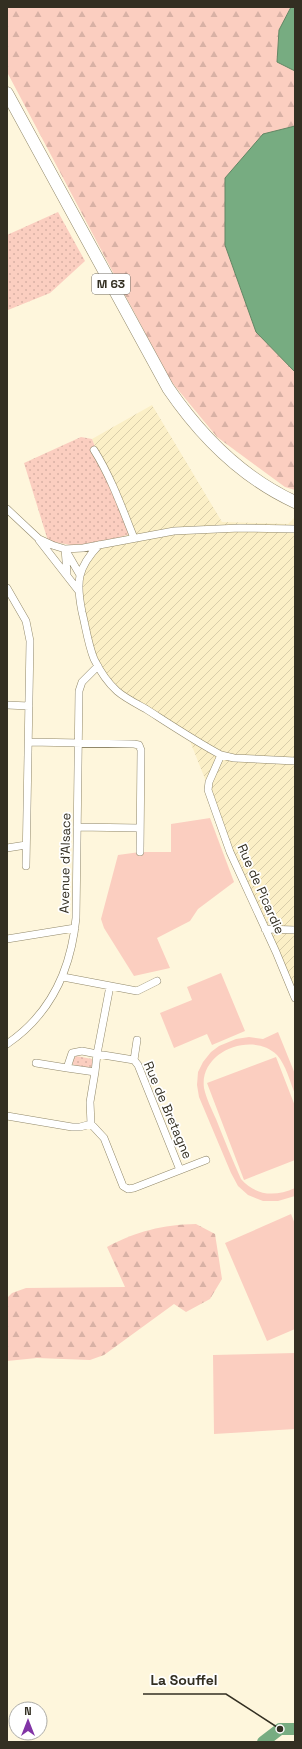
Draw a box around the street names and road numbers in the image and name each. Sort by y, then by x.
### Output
road number: M 63 [92,274,130,294]
street label: Avenue d'Alsace [56,812,74,914]
street label: Rue de Picardie [234,841,288,937]
street label: Rue de Bretagne [140,1059,196,1161]

